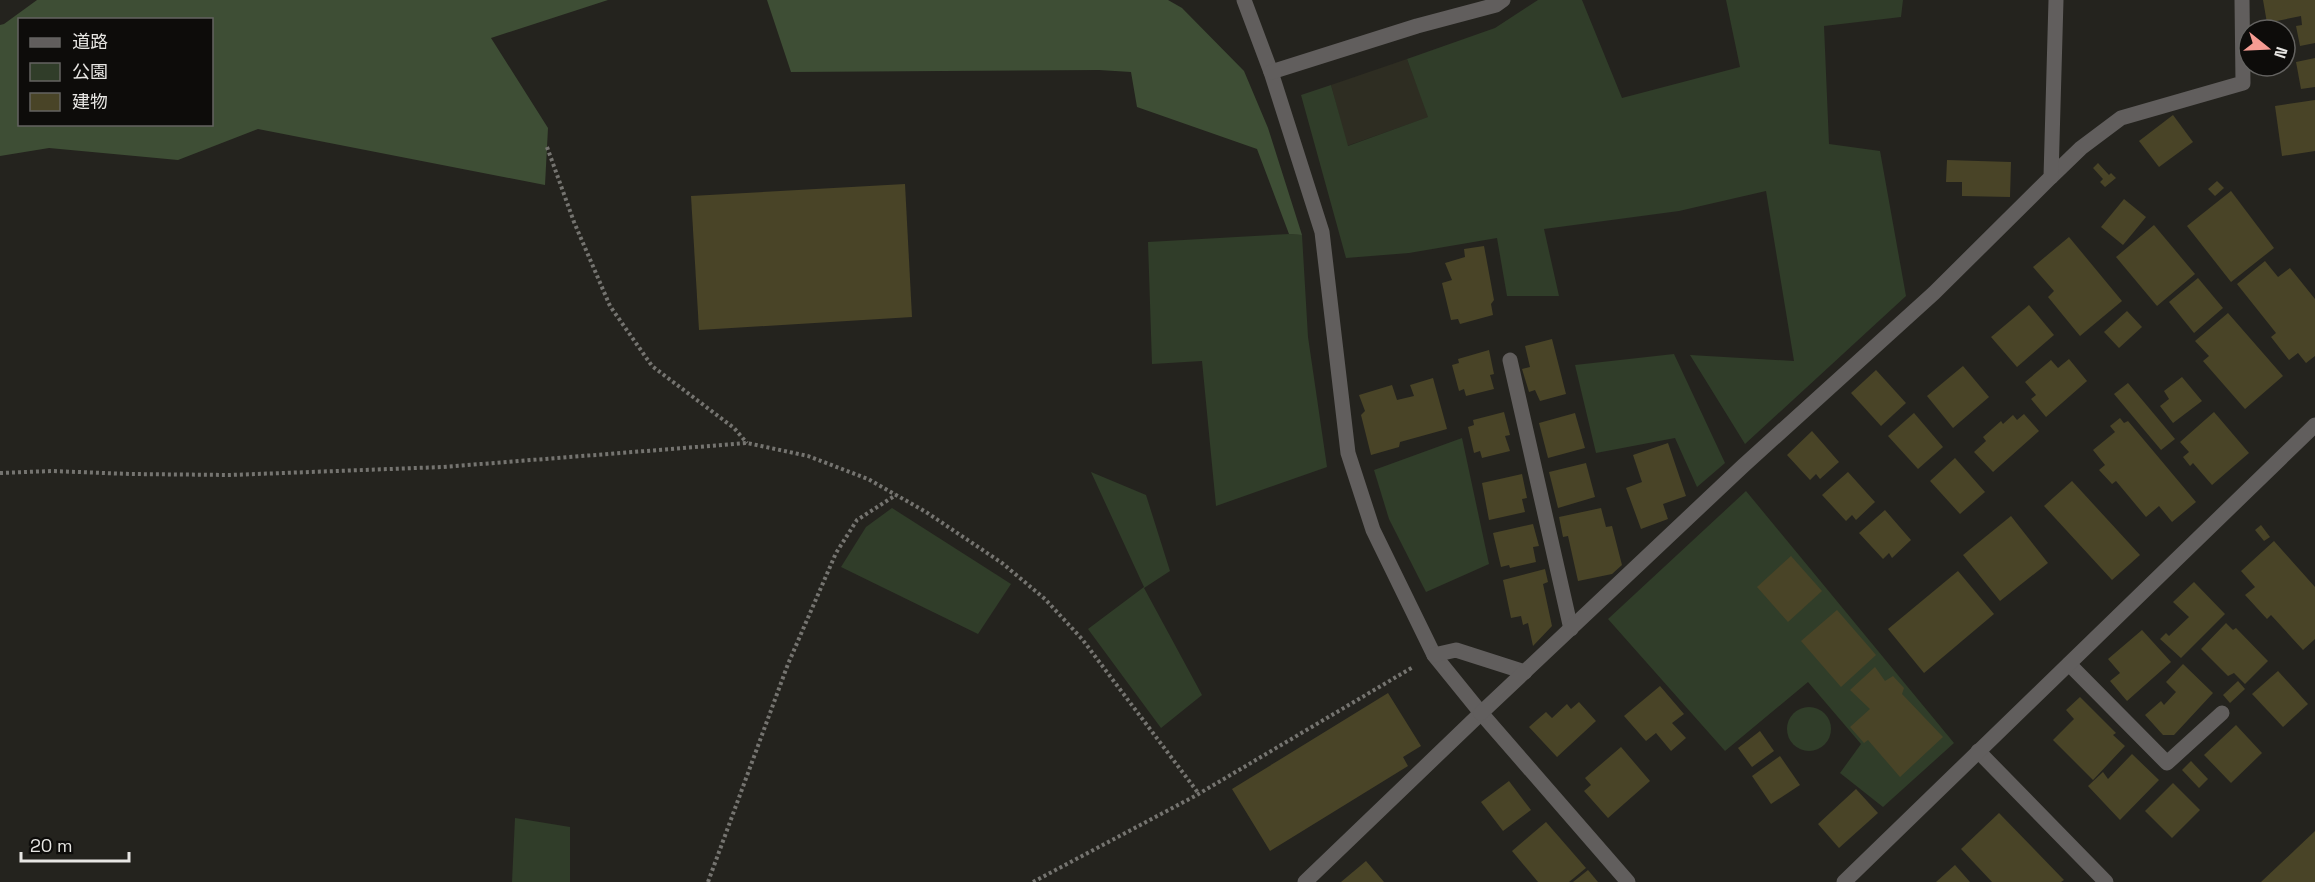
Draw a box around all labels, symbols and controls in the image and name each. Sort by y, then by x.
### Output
legend [18,18,213,126]
north arrow [2237,18,2297,78]
text: 道路 [72,30,108,53]
text: N [2269,44,2292,61]
text: 公園 [72,60,108,83]
text: 建物 [72,90,108,113]
scale bar [21,825,129,863]
text: 20 m [30,834,73,857]

